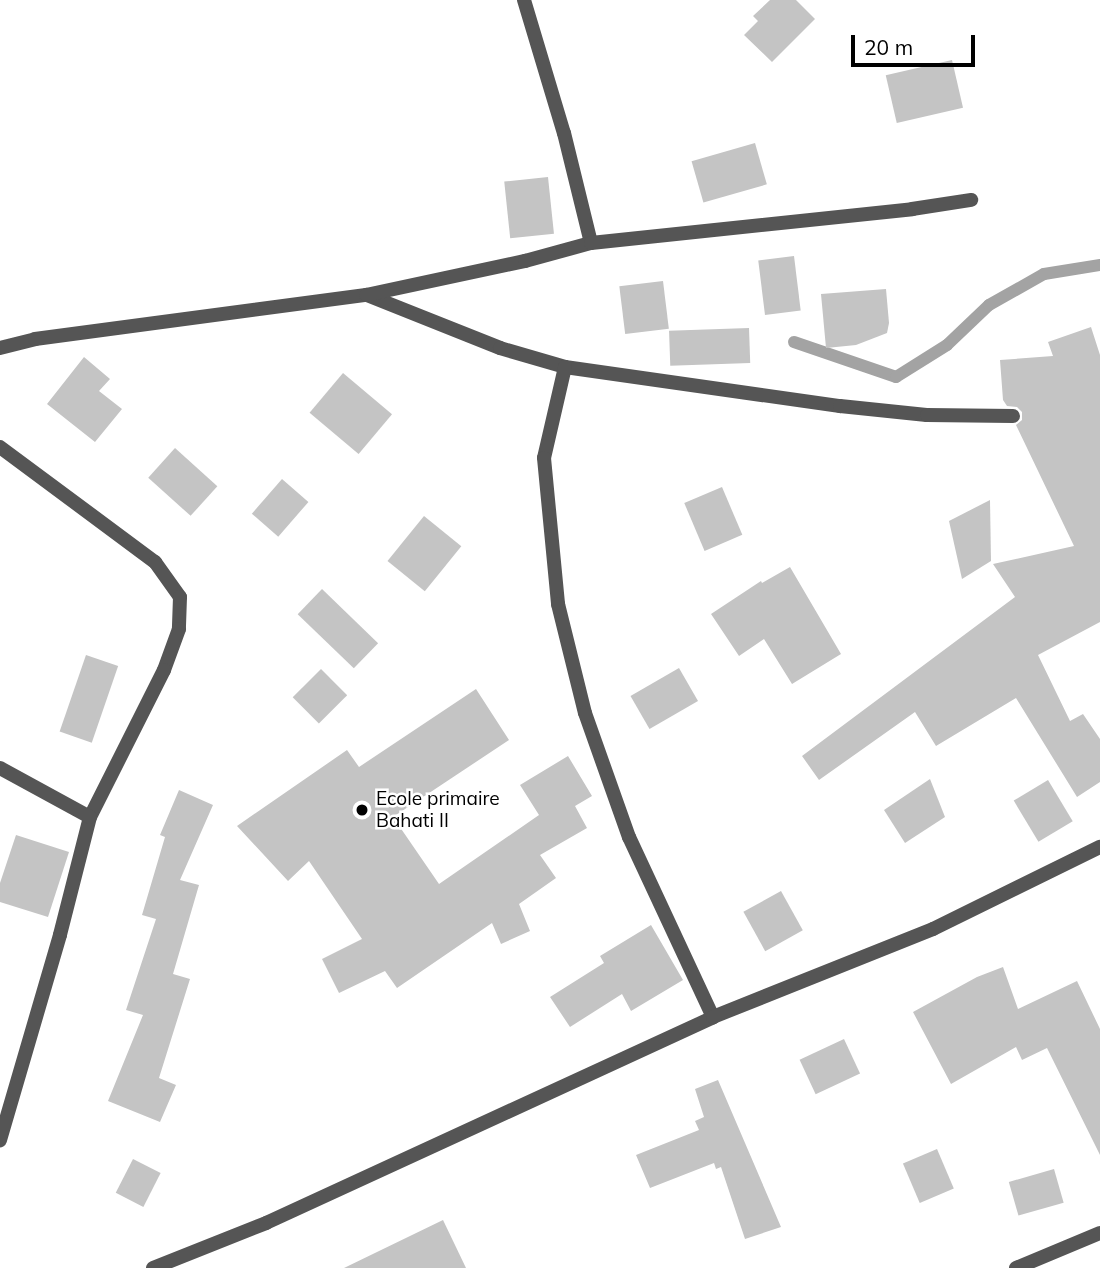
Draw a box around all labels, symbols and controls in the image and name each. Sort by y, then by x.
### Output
scale bar [855,21,979,65]
text: 20 m [864,34,913,60]
place label: Ecole primaire Bahati II [376,788,500,832]
marker: Ecole primaire Bahati II [354,802,370,818]

